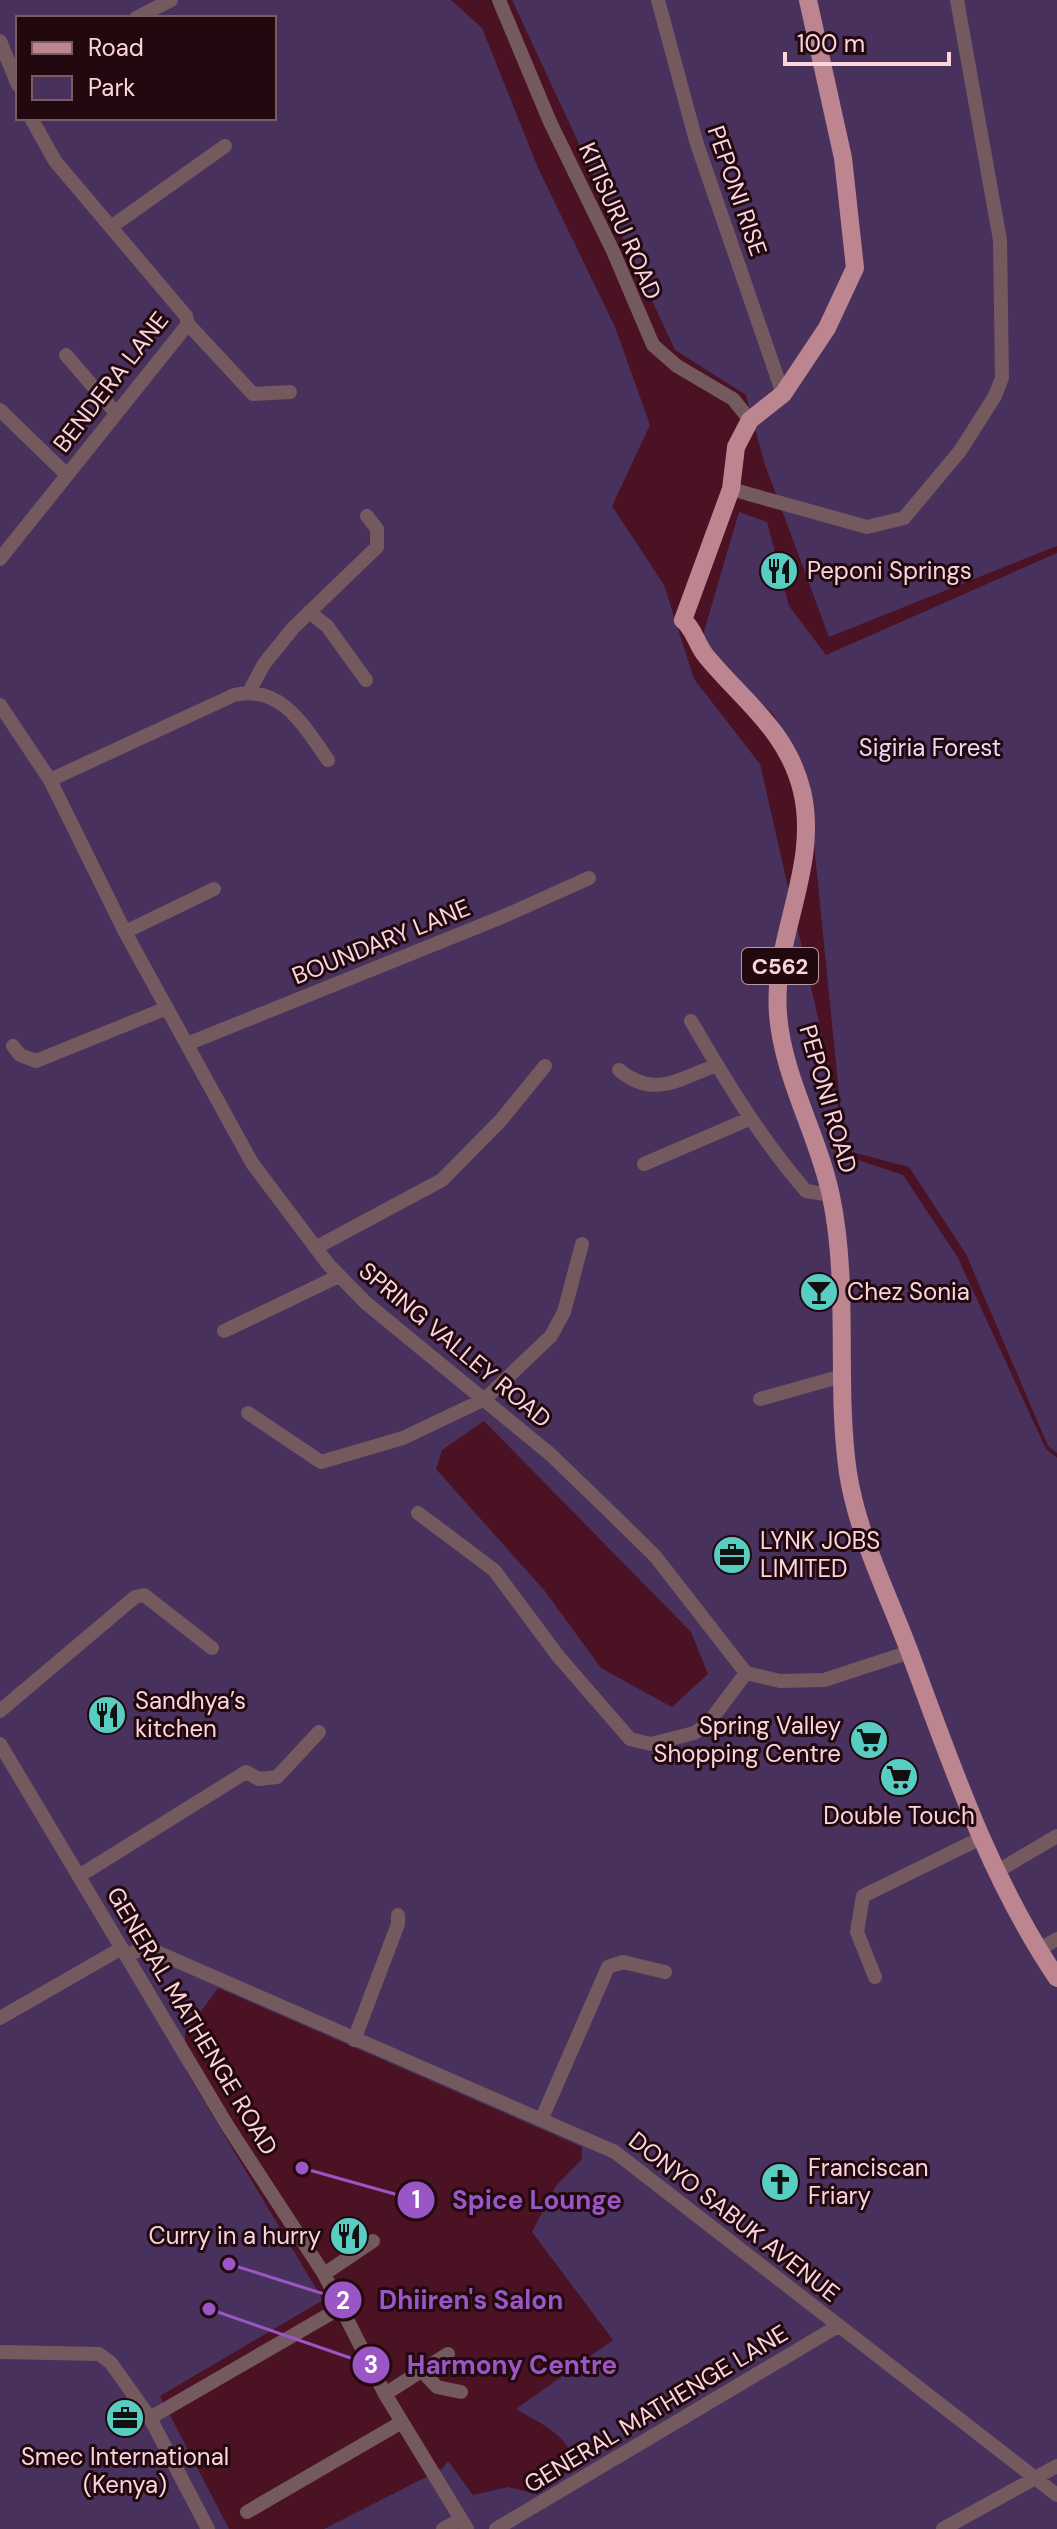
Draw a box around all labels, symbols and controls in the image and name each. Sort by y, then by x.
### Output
legend [16,16,276,120]
scale bar [785,16,949,66]
text: 100 m [797,28,865,59]
text: Road [88,32,144,63]
text: Park [88,72,135,103]
street label: PEPONI RISE [701,122,774,260]
street label: KITISURU ROAD [572,137,669,304]
street label: BENDERA LANE [46,305,175,458]
restaurant icon: Peponi Springs [758,550,800,592]
place label: Peponi Springs [807,555,972,586]
park label: Sigiria Forest [859,732,1001,763]
street label: BOUNDARY LANE [287,892,474,991]
road number: C562 [742,948,818,984]
street label: PEPONI ROAD [793,1021,864,1176]
street label: SPRING VALLEY ROAD [353,1255,558,1434]
bar icon: Chez Sonia [798,1271,840,1313]
place label: Chez Sonia [847,1276,970,1307]
place label: LYNK JOBS LIMITED [760,1525,880,1584]
office icon: LYNK JOBS LIMITED [711,1534,753,1576]
place label: Sandhya’s kitchen [135,1685,246,1744]
restaurant icon: Sandhya’s kitchen [86,1694,128,1736]
place label: Spring Valley Shopping Centre [654,1710,841,1769]
supermarket icon: Spring Valley Shopping Centre [848,1719,890,1761]
supermarket icon: Double Touch [878,1756,920,1798]
place label: Double Touch [823,1800,975,1831]
street label: GENERAL MATHENGE ROAD [100,1881,285,2161]
street label: DONYO SABUK AVENUE [623,2125,846,2309]
place label: Franciscan Friary [808,2152,929,2211]
church icon: Franciscan Friary [759,2161,801,2203]
callout: Spice Lounge [396,2175,638,2225]
text: Spice Lounge [452,2183,622,2217]
text: 1 [412,2184,420,2215]
restaurant icon: Curry in a hurry [328,2215,370,2257]
place label: Curry in a hurry [149,2220,321,2251]
callout: Dhiiren's Salon [323,2275,579,2325]
text: Dhiiren's Salon [379,2283,563,2317]
text: 2 [336,2285,350,2316]
street label: GENERAL MATHENGE LANE [518,2317,793,2500]
callout: Harmony Centre [351,2340,633,2390]
text: Harmony Centre [407,2348,617,2382]
text: 3 [364,2349,378,2380]
office icon: Smec International (Kenya) [104,2397,146,2439]
place label: Smec International (Kenya) [21,2441,229,2500]

